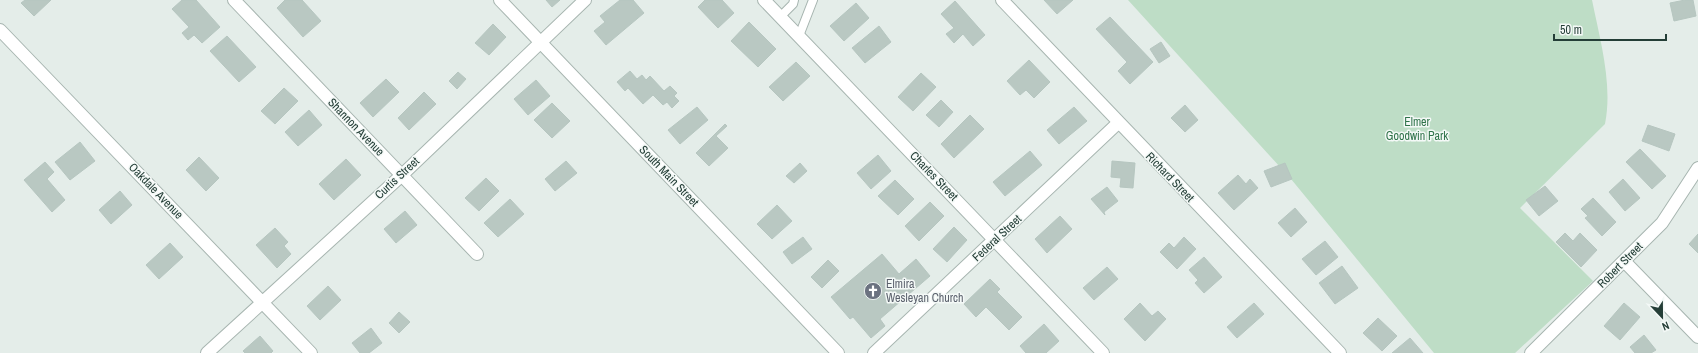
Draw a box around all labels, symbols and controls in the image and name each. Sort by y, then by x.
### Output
scale bar [1554,16,1666,42]
text: 50 m [1560,22,1582,38]
street label: Shannon Avenue [324,95,388,159]
park label: Elmer Goodwin Park [1386,114,1448,144]
street label: South Main Street [636,142,702,210]
street label: Charles Street [906,148,962,204]
street label: Richard Street [1142,149,1198,206]
street label: Curtis Street [371,153,423,203]
street label: Oakdale Avenue [125,160,187,222]
street label: Federal Street [969,211,1025,265]
street label: Robert Street [1594,238,1647,291]
place label: Elmira Wesleyan Church [886,276,964,306]
church icon: Elmira Wesleyan Church [863,281,883,301]
north arrow [1642,297,1682,337]
text: N [1660,319,1671,334]

